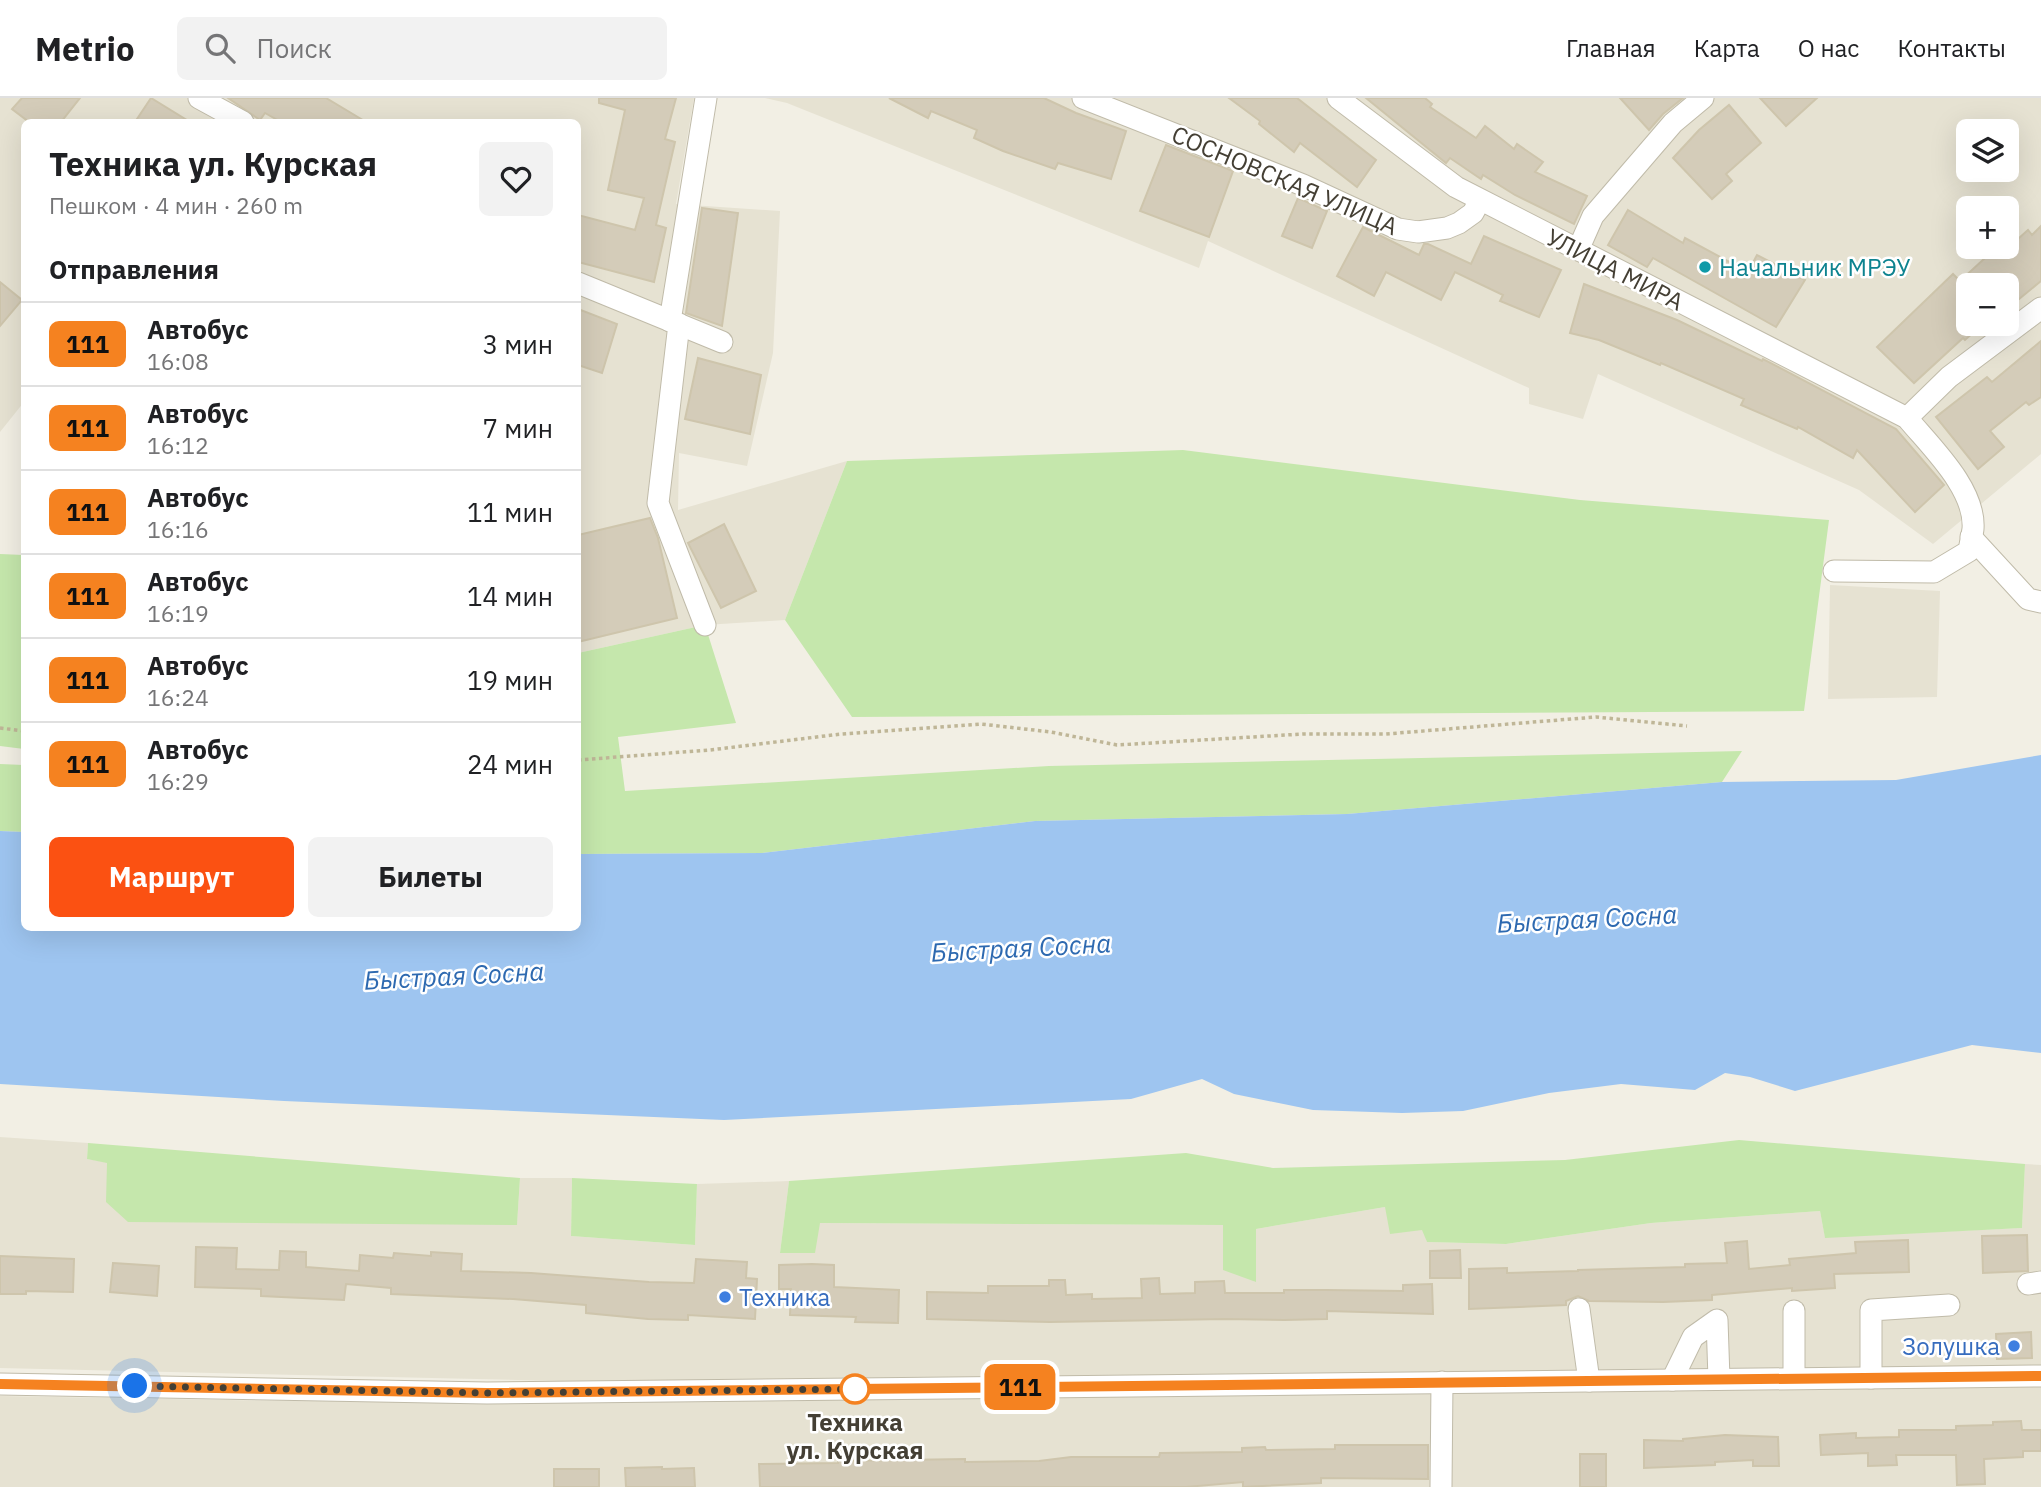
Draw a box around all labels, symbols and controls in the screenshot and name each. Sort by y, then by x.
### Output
search box [177,17,667,80]
text: Metrio [35,27,135,70]
icon: search [201,29,239,67]
text: Поиск [257,31,332,65]
text: Главная [1566,32,1656,64]
text: Карта [1694,32,1760,64]
text: О нас [1798,32,1859,64]
text: Контакты [1897,32,2006,64]
street label: СОСНОВСКАЯ УЛИЦА [1167,118,1403,242]
map controls [1956,119,2019,336]
button: layers [1956,119,2019,182]
text: Техника ул. Курская [49,142,377,185]
button: heart [479,142,553,216]
text: Пешком · 4 мин · 260 m [49,190,303,220]
button: + [1956,196,2019,259]
street label: УЛИЦА МИРА [1541,221,1689,317]
place label: Начальник МРЭУ [1719,251,1910,283]
text: Отправления [49,252,219,286]
marker: Начальник МРЭУ [1697,259,1713,275]
button: − [1956,273,2019,336]
text: Автобус [147,312,249,346]
text: 3 мин [483,327,553,361]
text: 111 [66,328,109,360]
text: 16:08 [147,346,209,376]
text: Автобус [147,396,249,430]
text: 7 мин [483,411,553,445]
text: 111 [66,412,109,444]
text: 16:12 [147,430,209,460]
text: Автобус [147,480,249,514]
text: 11 мин [467,495,553,529]
text: 111 [66,496,109,528]
text: 16:16 [147,514,209,544]
text: Автобус [147,564,249,598]
text: 14 мин [467,579,553,613]
text: 111 [66,580,109,612]
text: 16:19 [147,598,209,628]
text: Автобус [147,648,249,682]
text: 19 мин [467,663,553,697]
text: 111 [66,664,109,696]
text: 16:24 [147,682,209,712]
text: Автобус [147,732,249,766]
text: 24 мин [467,747,553,781]
text: 111 [66,748,109,780]
text: 16:29 [147,766,209,796]
button: Маршрут [49,837,294,917]
button: Билеты [308,837,553,917]
water label: Быстрая Сосна [1496,896,1678,940]
water label: Быстрая Сосна [930,925,1112,969]
water label: Быстрая Сосна [363,953,545,997]
place label: Техника [739,1281,830,1313]
marker: Техника [717,1289,733,1305]
place label: Золушка [1902,1330,2000,1362]
marker: Золушка [2006,1338,2022,1354]
line badge: 111 [980,1364,1060,1410]
your location [117,1368,152,1403]
text: 111 [998,1371,1042,1403]
marker: Техника ул. Курская [840,1374,870,1404]
place label: Техника ул. Курская [786,1406,924,1466]

